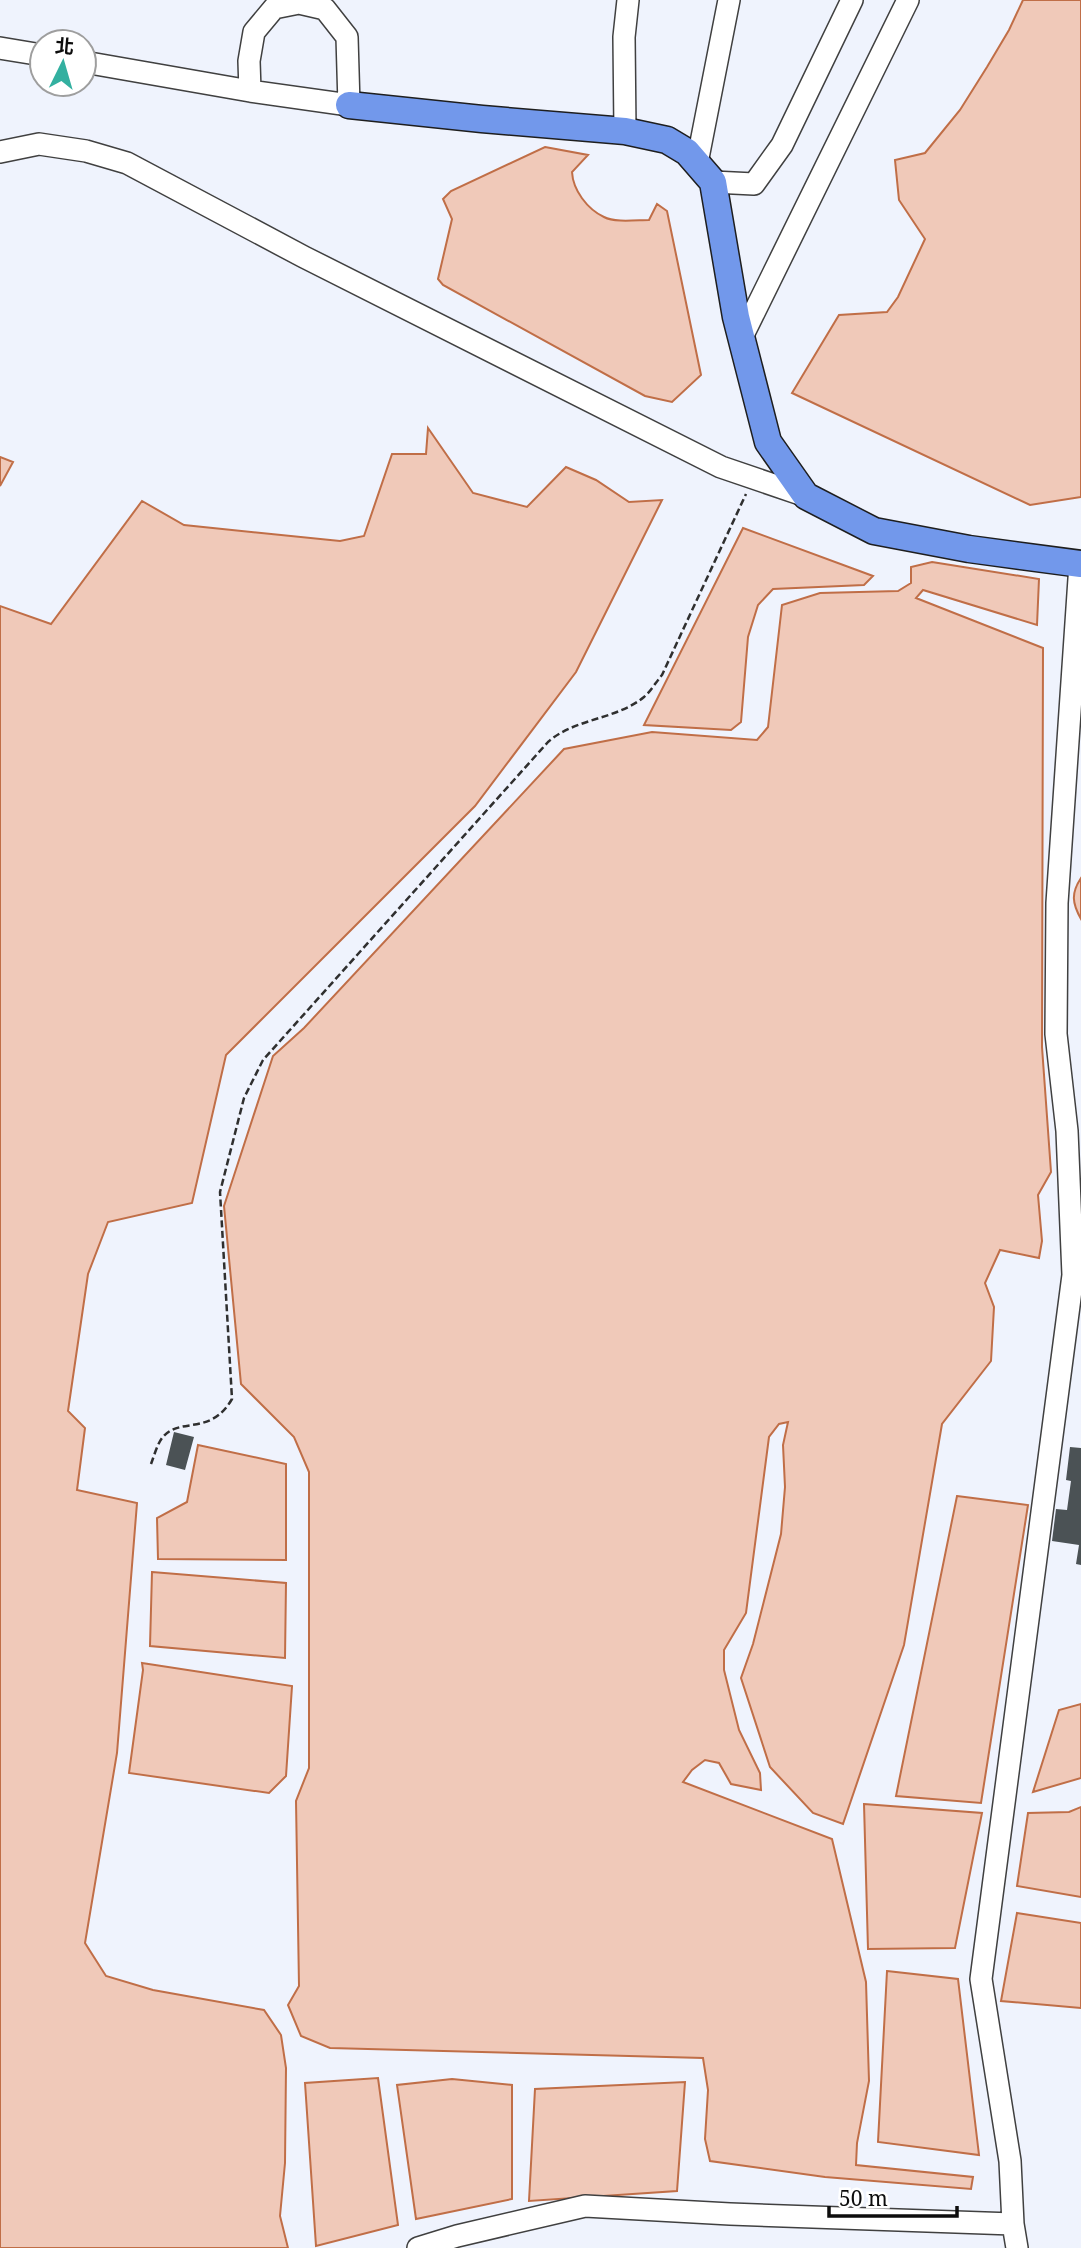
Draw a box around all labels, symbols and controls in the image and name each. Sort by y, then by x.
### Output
north arrow [28,28,98,98]
text: 北 [54,32,75,60]
scale bar [829,2174,957,2218]
text: 50 m [839,2184,888,2212]

